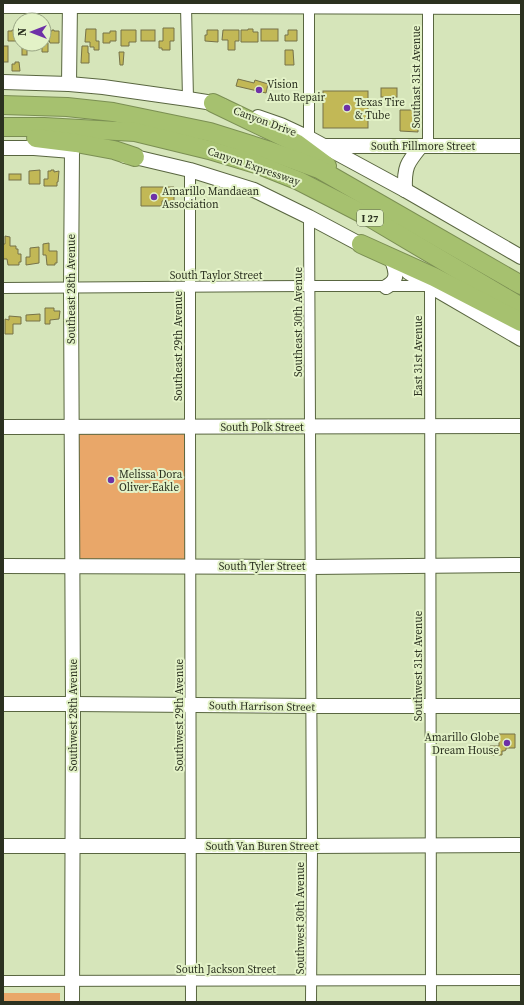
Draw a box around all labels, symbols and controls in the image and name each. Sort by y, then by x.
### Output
north arrow [12,12,52,52]
street label: Southast 31st Avenue [409,25,424,128]
text: N [15,28,30,36]
place label: Vision Auto Repair [267,77,326,105]
marker: Vision Auto Repair [254,85,264,95]
place label: Texas Tire & Tube [355,95,405,123]
street label: Canyon Drive [231,103,299,140]
marker: Texas Tire & Tube [342,103,352,113]
street label: South Fillmore Street [371,139,475,154]
street label: Canyon Expressway [205,144,303,189]
place label: Amarillo Mandaean Association [162,184,260,212]
marker: Amarillo Mandaean Association [149,192,159,202]
road number: I 27 [357,210,383,226]
street label: Southeast 28th Avenue [64,234,79,344]
street label: Southeast 30th Avenue [291,267,306,377]
street label: South Taylor Street [170,268,263,283]
street label: Southeast 29th Avenue [171,291,186,401]
street label: East 31st Avenue [411,315,426,397]
street label: South Polk Street [220,420,304,435]
place label: Melissa Dora Oliver-Eakle [119,467,183,495]
marker: Melissa Dora Oliver-Eakle [106,475,116,485]
street label: South Tyler Street [219,559,306,574]
street label: Southwest 31st Avenue [411,610,426,721]
street label: Southwest 28th Avenue [66,658,81,771]
street label: Southwest 29th Avenue [172,658,187,771]
street label: South Harrison Street [209,698,315,715]
place label: Amarillo Globe Dream House [424,730,499,758]
marker: Amarillo Globe Dream House [502,738,512,748]
street label: South Van Buren Street [206,839,319,854]
street label: Southwest 30th Avenue [293,861,308,974]
street label: South Jackson Street [176,962,276,977]

